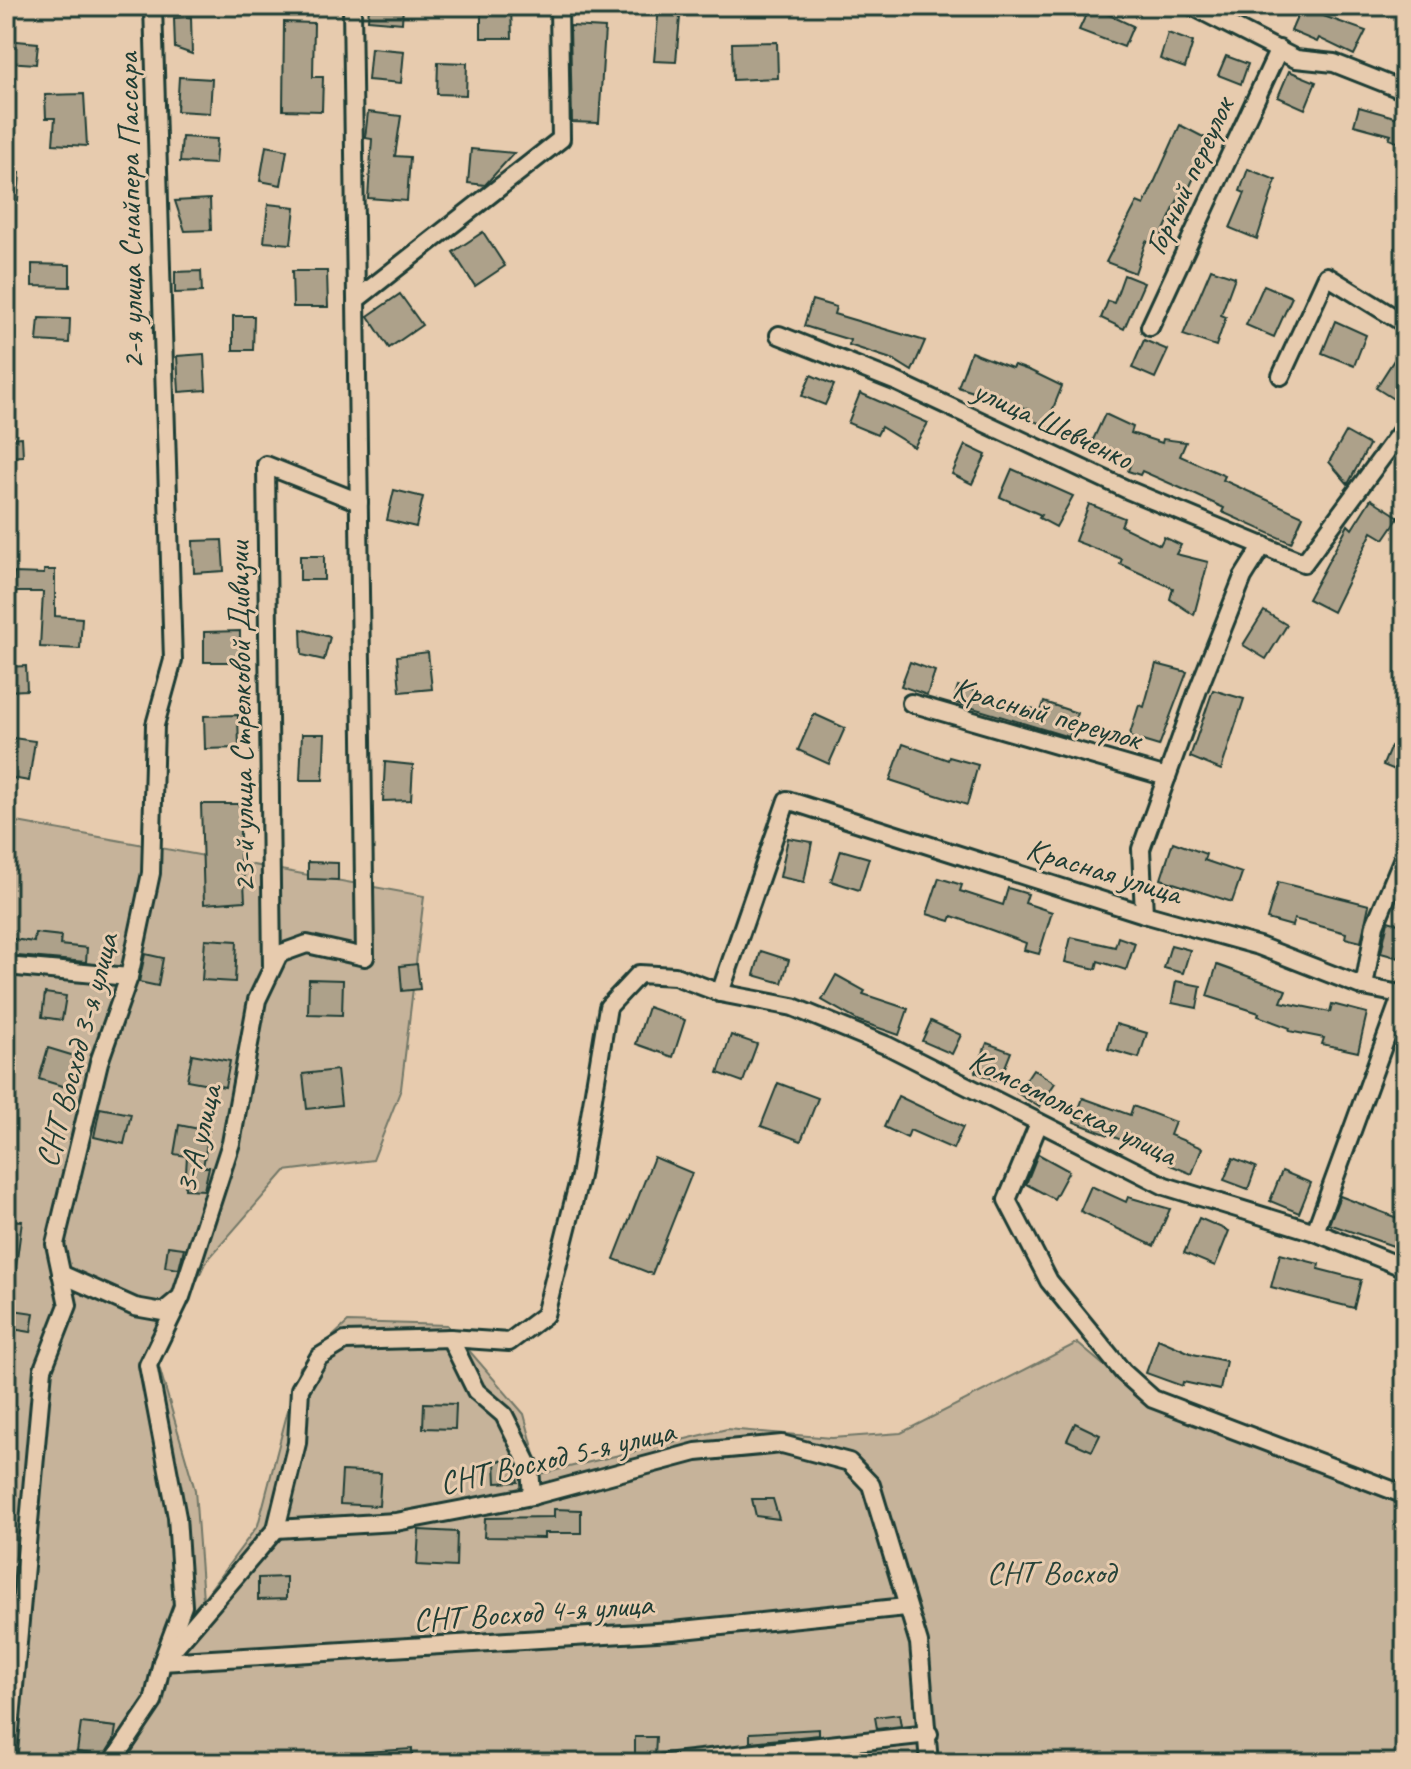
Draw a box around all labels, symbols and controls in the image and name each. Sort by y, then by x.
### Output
street label: 2-я улица Снайпера Пассара [107,50,153,370]
street label: Горный переулок [1135,88,1245,261]
street label: улица Шевченко [965,368,1141,479]
street label: 23-й улица Стрелковой Дивизии [217,539,265,893]
street label: Красный переулок [948,667,1149,760]
street label: Красная улица [1022,828,1189,915]
street label: СНТ Восход 3-я улица [26,927,128,1171]
street label: Комсомольская улица [963,1039,1185,1176]
street label: 3-А улица [165,1078,232,1197]
street label: СНТ Восход 5-я улица [435,1410,681,1504]
park label: СНТ Восход [987,1552,1119,1593]
street label: СНТ Восход 4-я улица [412,1583,656,1641]

